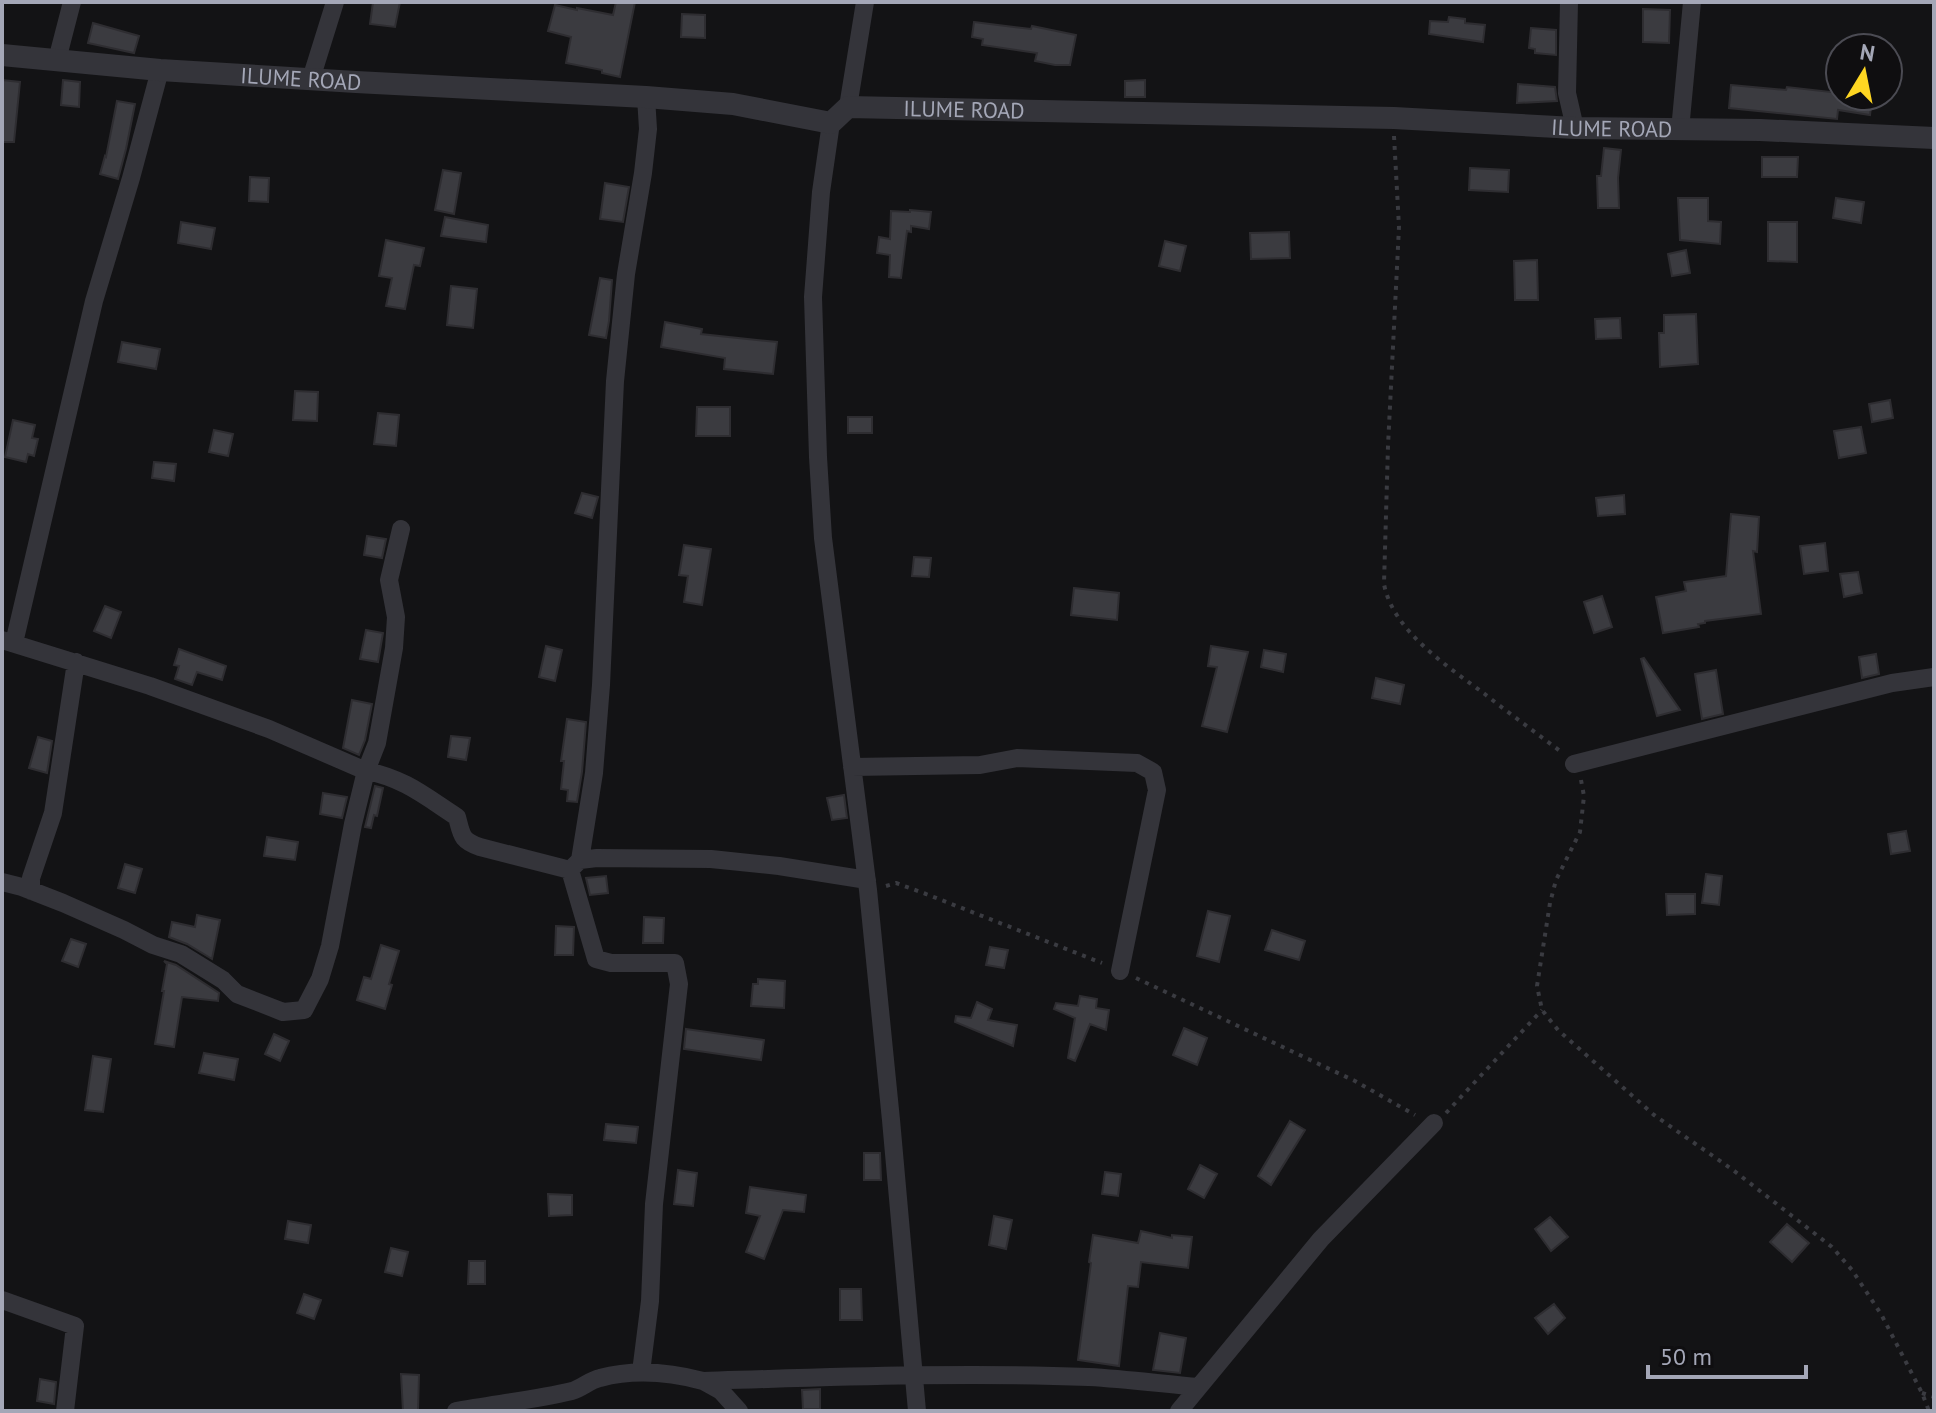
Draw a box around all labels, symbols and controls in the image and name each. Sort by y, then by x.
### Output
north arrow [1824,32,1904,112]
text: N [1858,37,1877,67]
street label: ILUME ROAD [240,61,362,96]
street label: ILUME ROAD [903,94,1025,125]
street label: ILUME ROAD [1550,113,1672,143]
scale bar [1648,1329,1806,1379]
text: 50 m [1660,1341,1712,1372]

